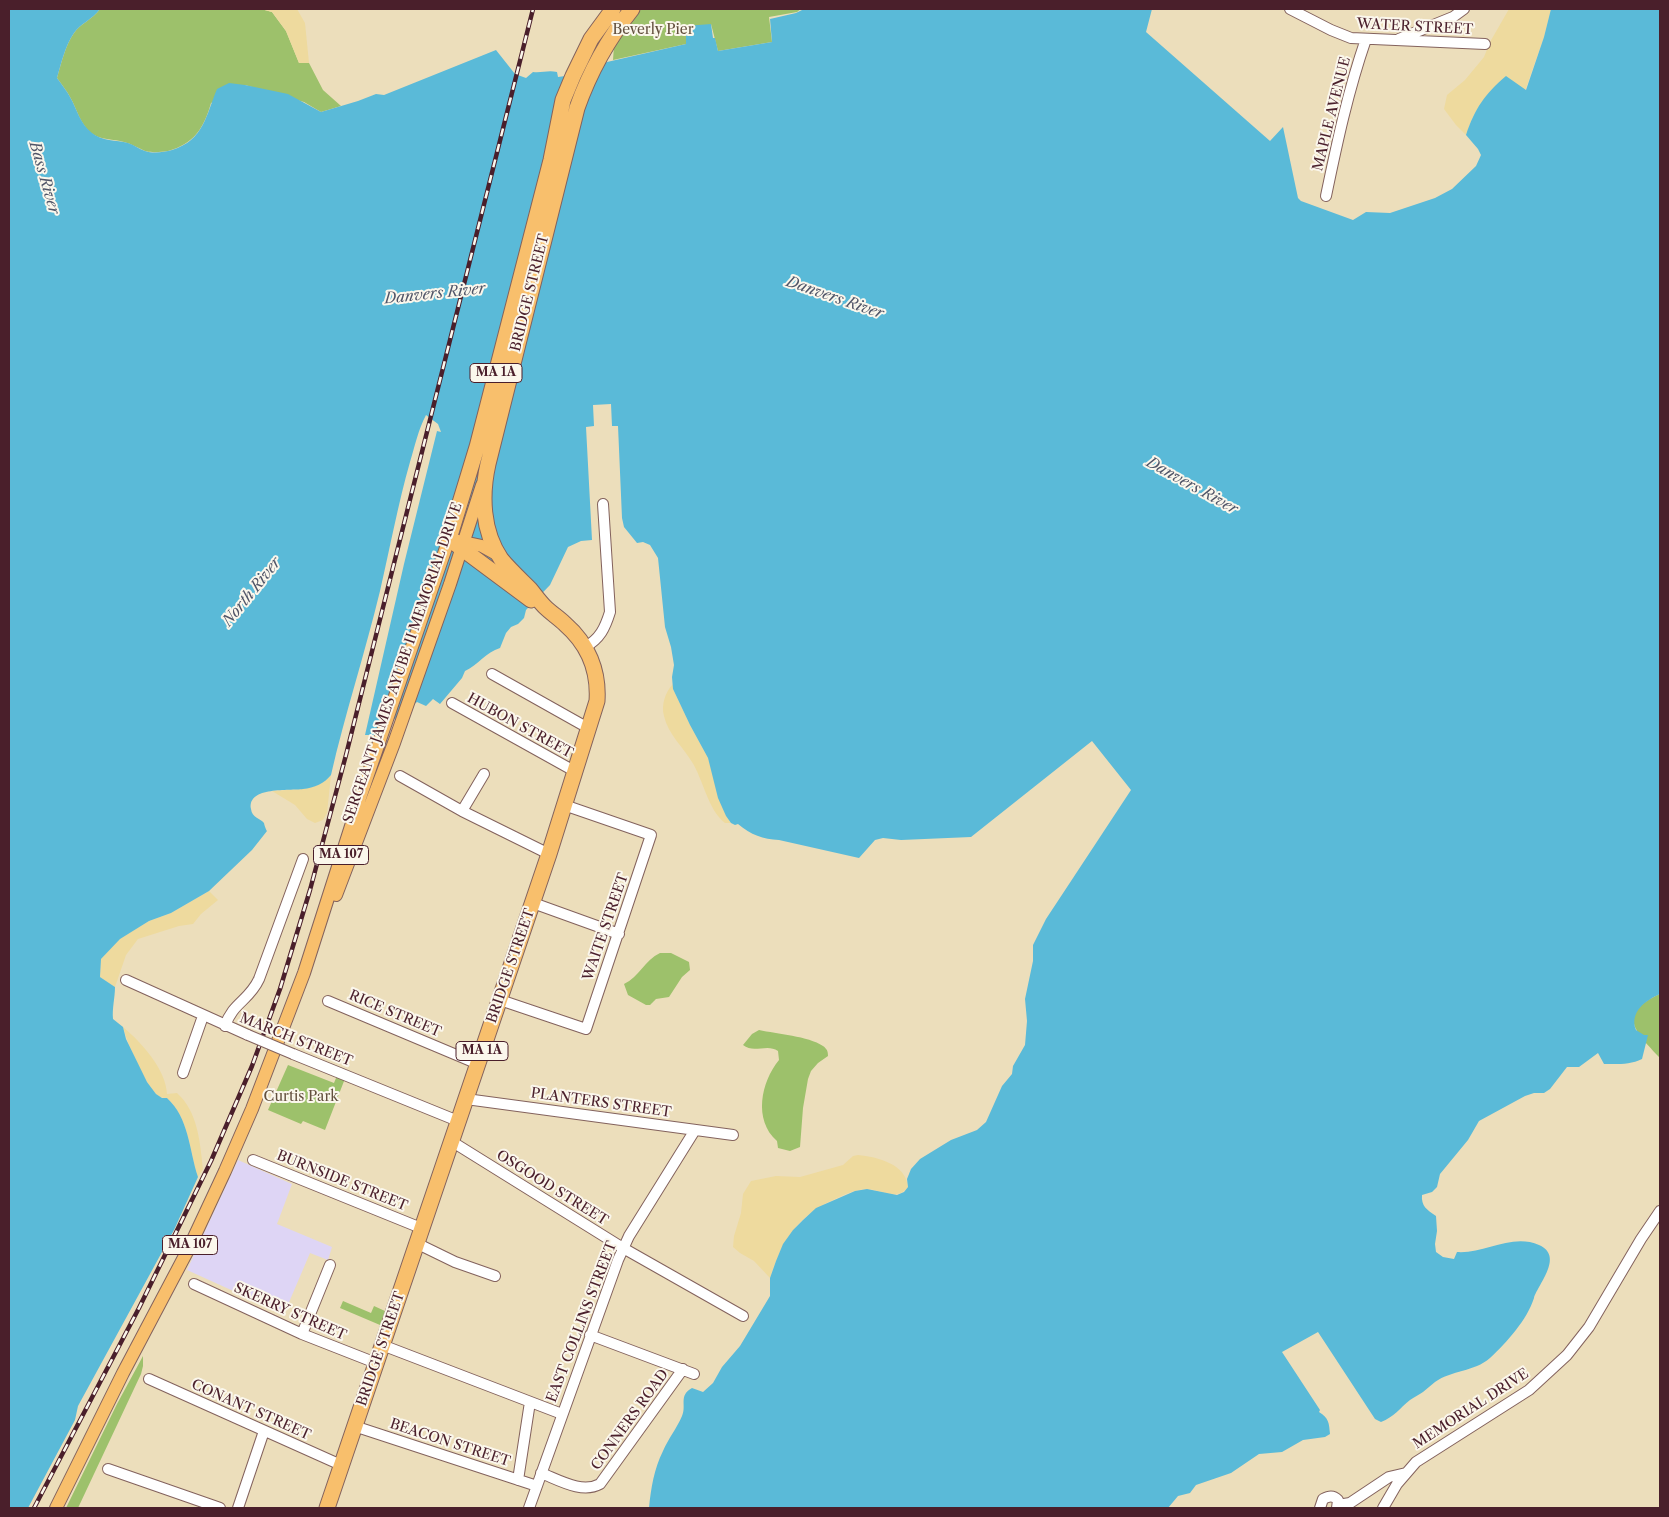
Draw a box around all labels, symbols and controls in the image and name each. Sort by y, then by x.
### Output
street label: WATER STREET [1356,16,1474,38]
park label: Beverly Pier [612,22,694,38]
street label: MAPLE AVENUE [1310,55,1354,173]
water label: Bass River [25,140,63,216]
street label: BRIDGE STREET [507,233,553,353]
water label: Danvers River [784,273,886,323]
water label: Danvers River [383,280,487,308]
road number: MA 1A [470,363,522,382]
water label: Danvers River [1143,453,1241,519]
street label: SERGEANT JAMES AYUBE II MEMORIAL DRIVE [340,500,466,826]
water label: North River [219,554,285,630]
street label: HUBON STREET [464,690,576,762]
road number: MA 107 [314,846,368,864]
street label: WAITE STREET [580,871,632,983]
street label: BRIDGE STREET [484,906,538,1026]
street label: RICE STREET [346,987,444,1041]
street label: MARCH STREET [237,1010,355,1070]
road number: MA 1A [456,1042,508,1060]
street label: PLANTERS STREET [530,1085,672,1121]
park label: Curtis Park [264,1089,338,1105]
street label: BURNSIDE STREET [274,1147,410,1215]
street label: OSGOOD STREET [493,1147,611,1229]
road number: MA 107 [162,1236,218,1254]
street label: EAST COLLINS STREET [543,1239,621,1405]
street label: SKERRY STREET [231,1280,349,1344]
street label: BRIDGE STREET [354,1289,408,1409]
street label: MEMORIAL DRIVE [1410,1365,1532,1453]
street label: CONNERS ROAD [588,1366,672,1474]
street label: CONANT STREET [189,1376,313,1444]
street label: BEACON STREET [388,1416,512,1470]

